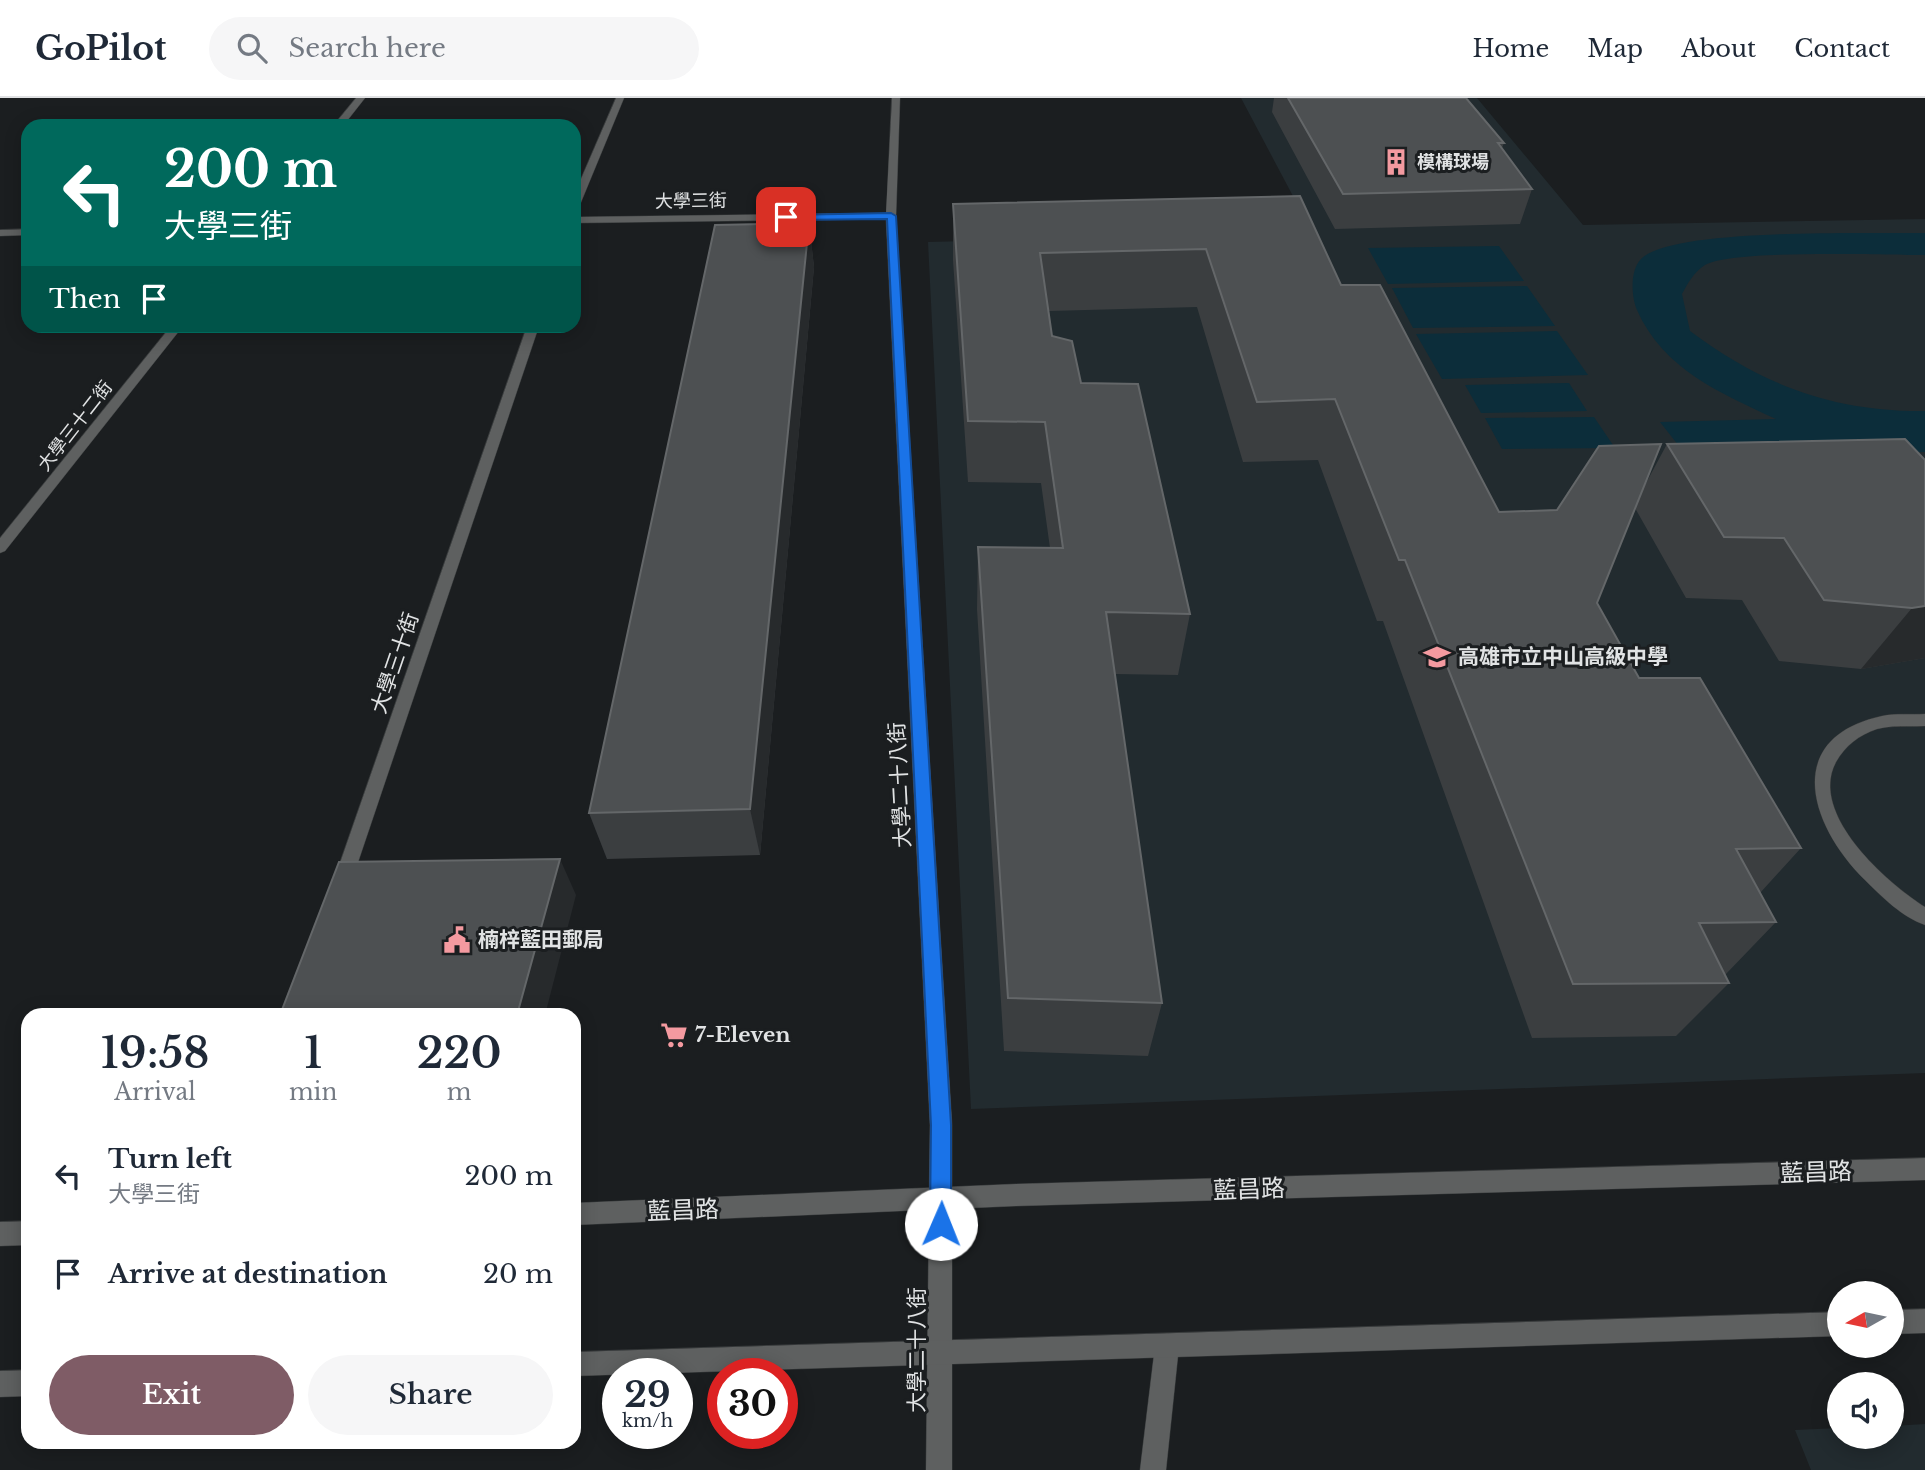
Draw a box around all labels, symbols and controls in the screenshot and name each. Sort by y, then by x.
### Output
search box [209,17,699,80]
text: GoPilot [35,28,167,69]
icon: search [233,29,271,67]
text: Search here [289,32,446,64]
text: Home [1473,34,1549,63]
text: Map [1587,34,1643,63]
text: About [1681,34,1756,63]
text: Contact [1794,34,1890,63]
text: 200 m [164,139,337,200]
icon: left [49,147,140,238]
building icon: 模構球場 [1381,147,1411,177]
place label: 模構球場 [1417,151,1489,173]
pin [756,187,816,247]
street label: 大學三街 [655,189,727,213]
icon: arrive [767,198,805,236]
text: 大學三街 [164,206,292,246]
icon: arrive [135,280,173,318]
text: Then [49,283,121,315]
street label: 大學三十二街 [33,377,117,475]
street label: 大學三十街 [366,609,424,717]
school or university icon: 高雄市立中山高級中學 [1422,642,1452,672]
place label: 高雄市立中山高級中學 [1458,644,1668,670]
street label: 大學二十八街 [884,721,916,849]
public building icon: 楠梓藍田郵局 [442,925,472,955]
place label: 楠梓藍田郵局 [478,927,604,953]
supermarket icon: 7-Eleven [659,1020,689,1050]
place label: 7-Eleven [695,1022,790,1048]
text: 19:58 [100,1027,210,1079]
text: 1 [304,1027,322,1079]
text: 220 [417,1027,502,1079]
text: Arrival [114,1078,196,1106]
text: min [289,1078,337,1106]
text: m [447,1078,471,1106]
text: Turn left [108,1143,232,1175]
street label: 藍昌路 [1780,1156,1852,1188]
icon: left [49,1157,87,1195]
text: 200 m [464,1160,553,1192]
street label: 藍昌路 [1213,1173,1285,1205]
text: 大學三街 [108,1180,200,1208]
position arrow [904,1187,978,1261]
street label: 藍昌路 [647,1194,719,1226]
icon: arrive [49,1255,87,1293]
text: Arrive at destination [108,1258,388,1290]
text: 20 m [483,1258,553,1290]
north arrow [1827,1281,1904,1358]
map controls [1827,1281,1904,1449]
street label: 大學二十八街 [904,1287,930,1413]
button: Exit [49,1355,294,1435]
button: Share [308,1355,553,1435]
speed limit sign: 30 [707,1358,798,1449]
button: sound [1827,1372,1904,1449]
text: 29 [624,1373,671,1416]
text: km/h [622,1410,673,1432]

